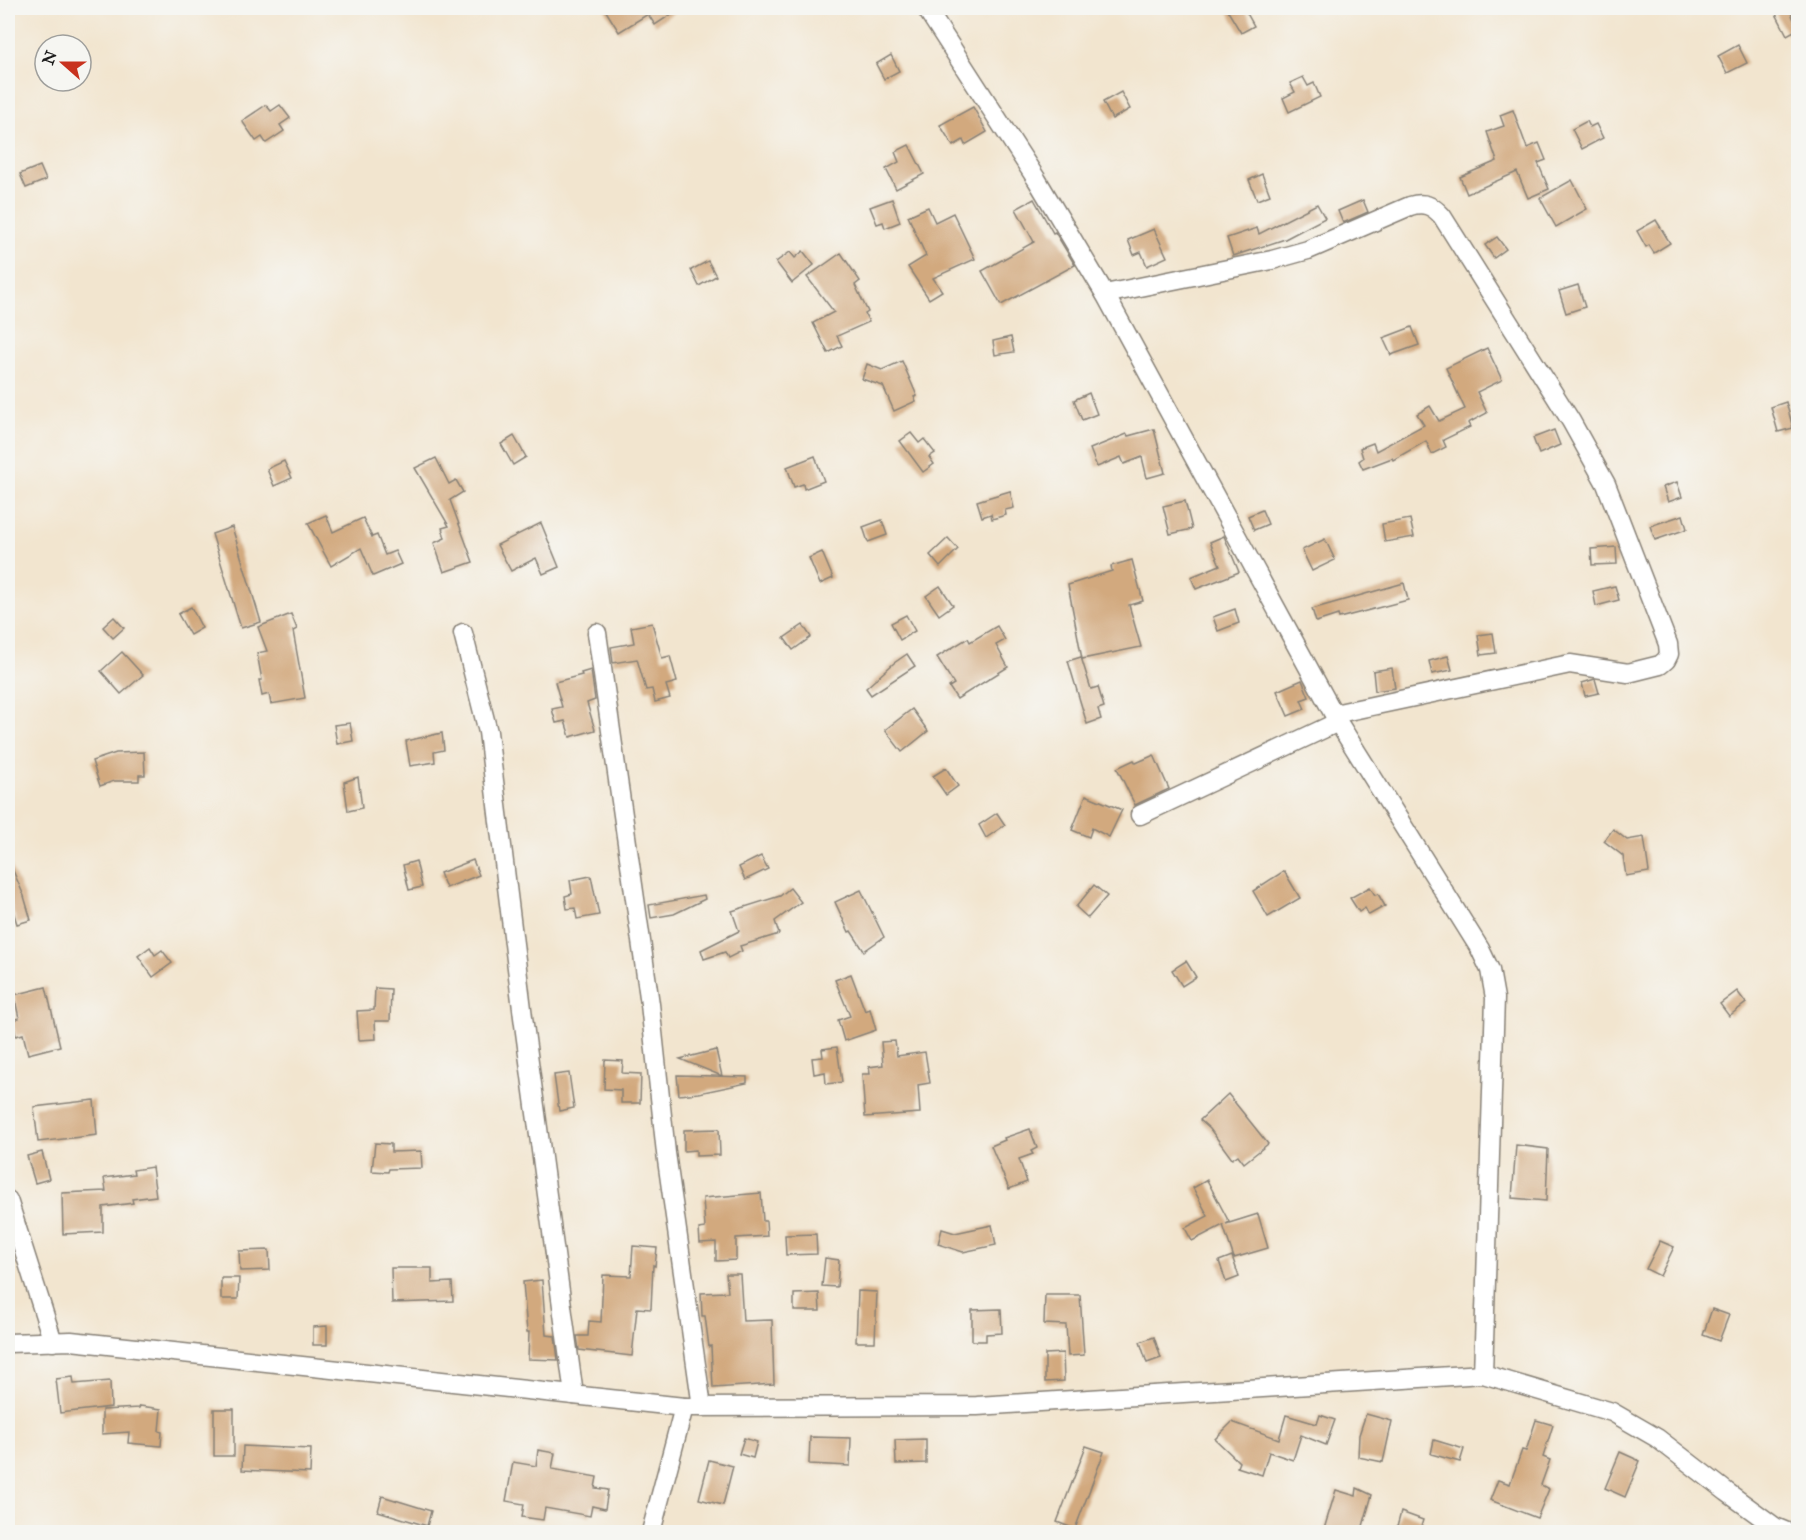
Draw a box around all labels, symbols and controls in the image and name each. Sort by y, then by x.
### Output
north arrow [33,33,93,93]
text: N [38,48,61,68]

